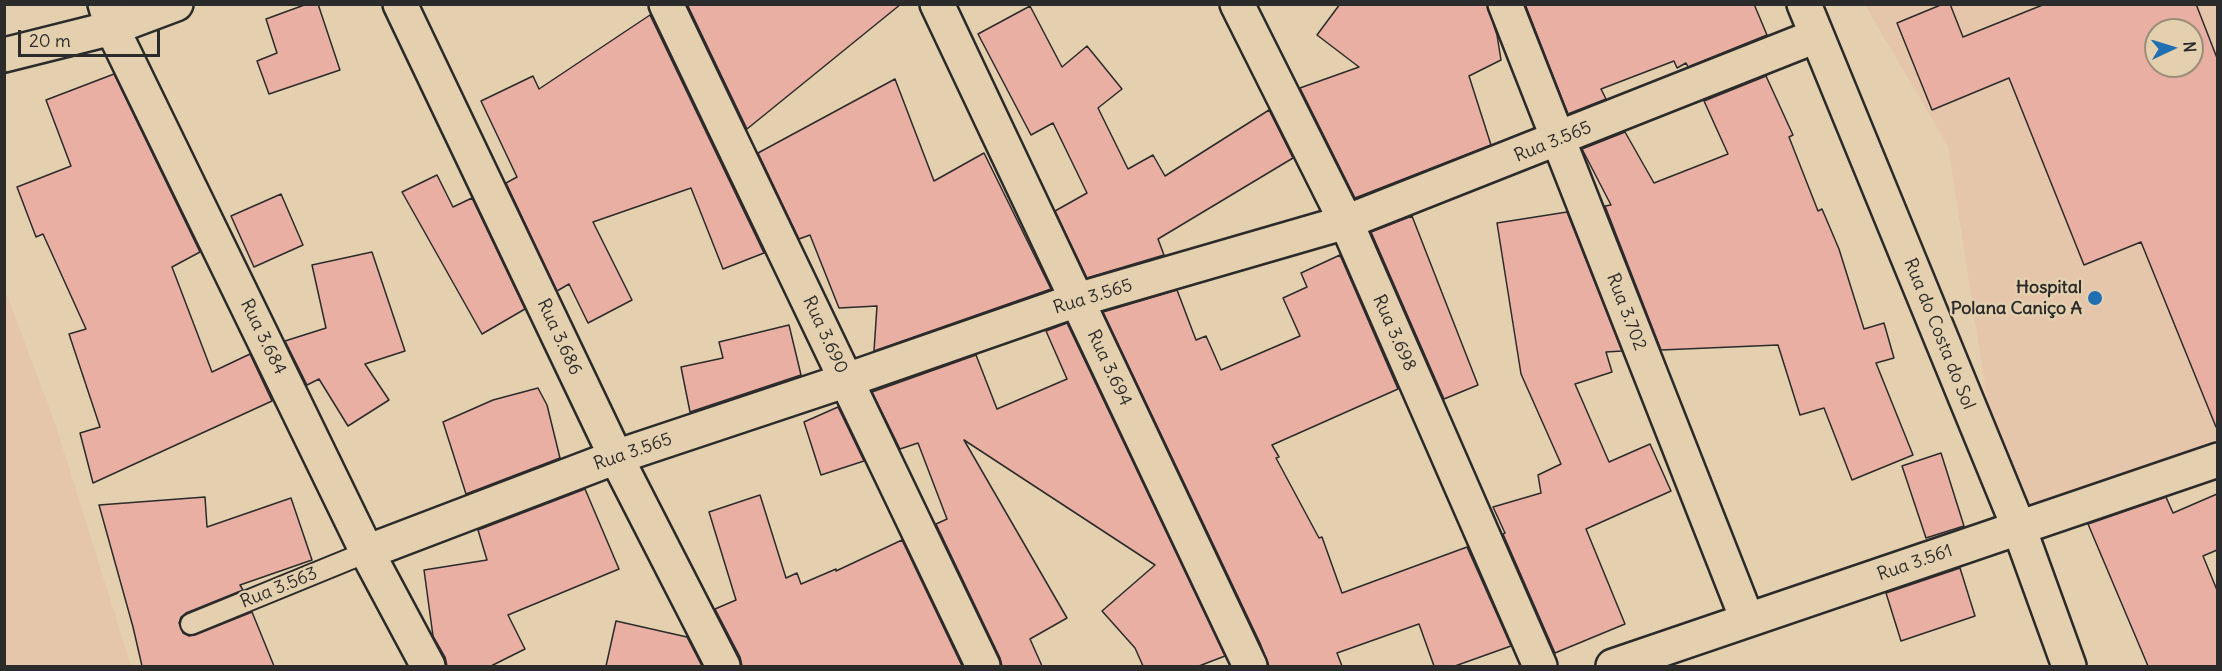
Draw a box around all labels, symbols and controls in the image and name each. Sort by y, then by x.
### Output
scale bar [21,18,164,56]
north arrow [2144,18,2204,78]
text: 20 m [29,29,71,52]
text: N [2180,41,2200,53]
street label: Rua 3.565 [1511,117,1595,167]
street label: Rua do Costa do Sol [1899,255,1979,413]
street label: Rua 3.702 [1601,270,1651,354]
street label: Rua 3.565 [1051,275,1135,319]
place label: Hospital Polana Caniço A [1951,277,2082,320]
marker: Hospital Polana Caniço A [2086,289,2104,307]
street label: Rua 3.698 [1368,291,1420,375]
street label: Rua 3.690 [798,293,852,377]
street label: Rua 3.684 [235,296,291,378]
street label: Rua 3.686 [532,296,586,378]
street label: Rua 3.694 [1082,327,1136,409]
street label: Rua 3.565 [591,429,675,475]
street label: Rua 3.561 [1875,540,1955,586]
street label: Rua 3.563 [237,563,321,613]

